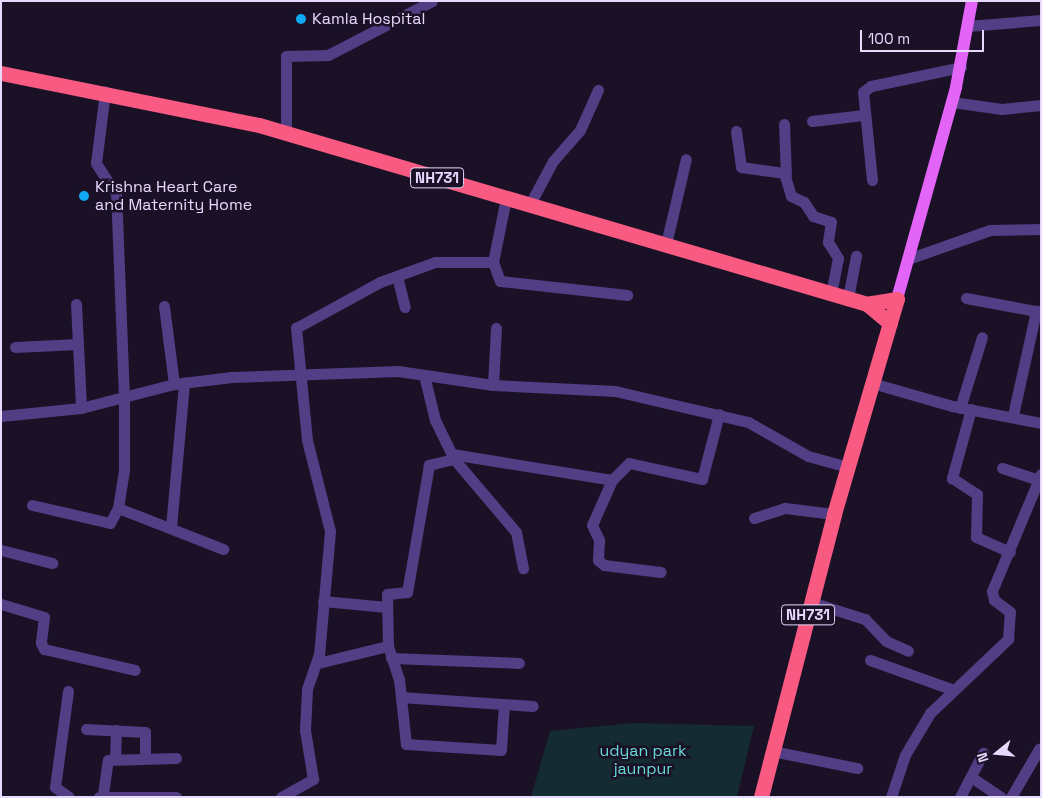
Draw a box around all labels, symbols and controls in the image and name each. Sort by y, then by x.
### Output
place label: Kamla Hospital [312,9,425,29]
marker: Kamla Hospital [294,12,308,26]
scale bar [862,20,986,52]
text: 100 m [868,29,910,48]
road number: NH731 [410,166,464,190]
place label: Krishna Heart Care and Maternity Home [95,177,252,215]
marker: Krishna Heart Care and Maternity Home [77,189,91,203]
road number: NH731 [780,602,836,628]
north arrow [972,728,1022,778]
park label: udyan park jaunpur [599,741,687,779]
text: N [973,750,993,765]

